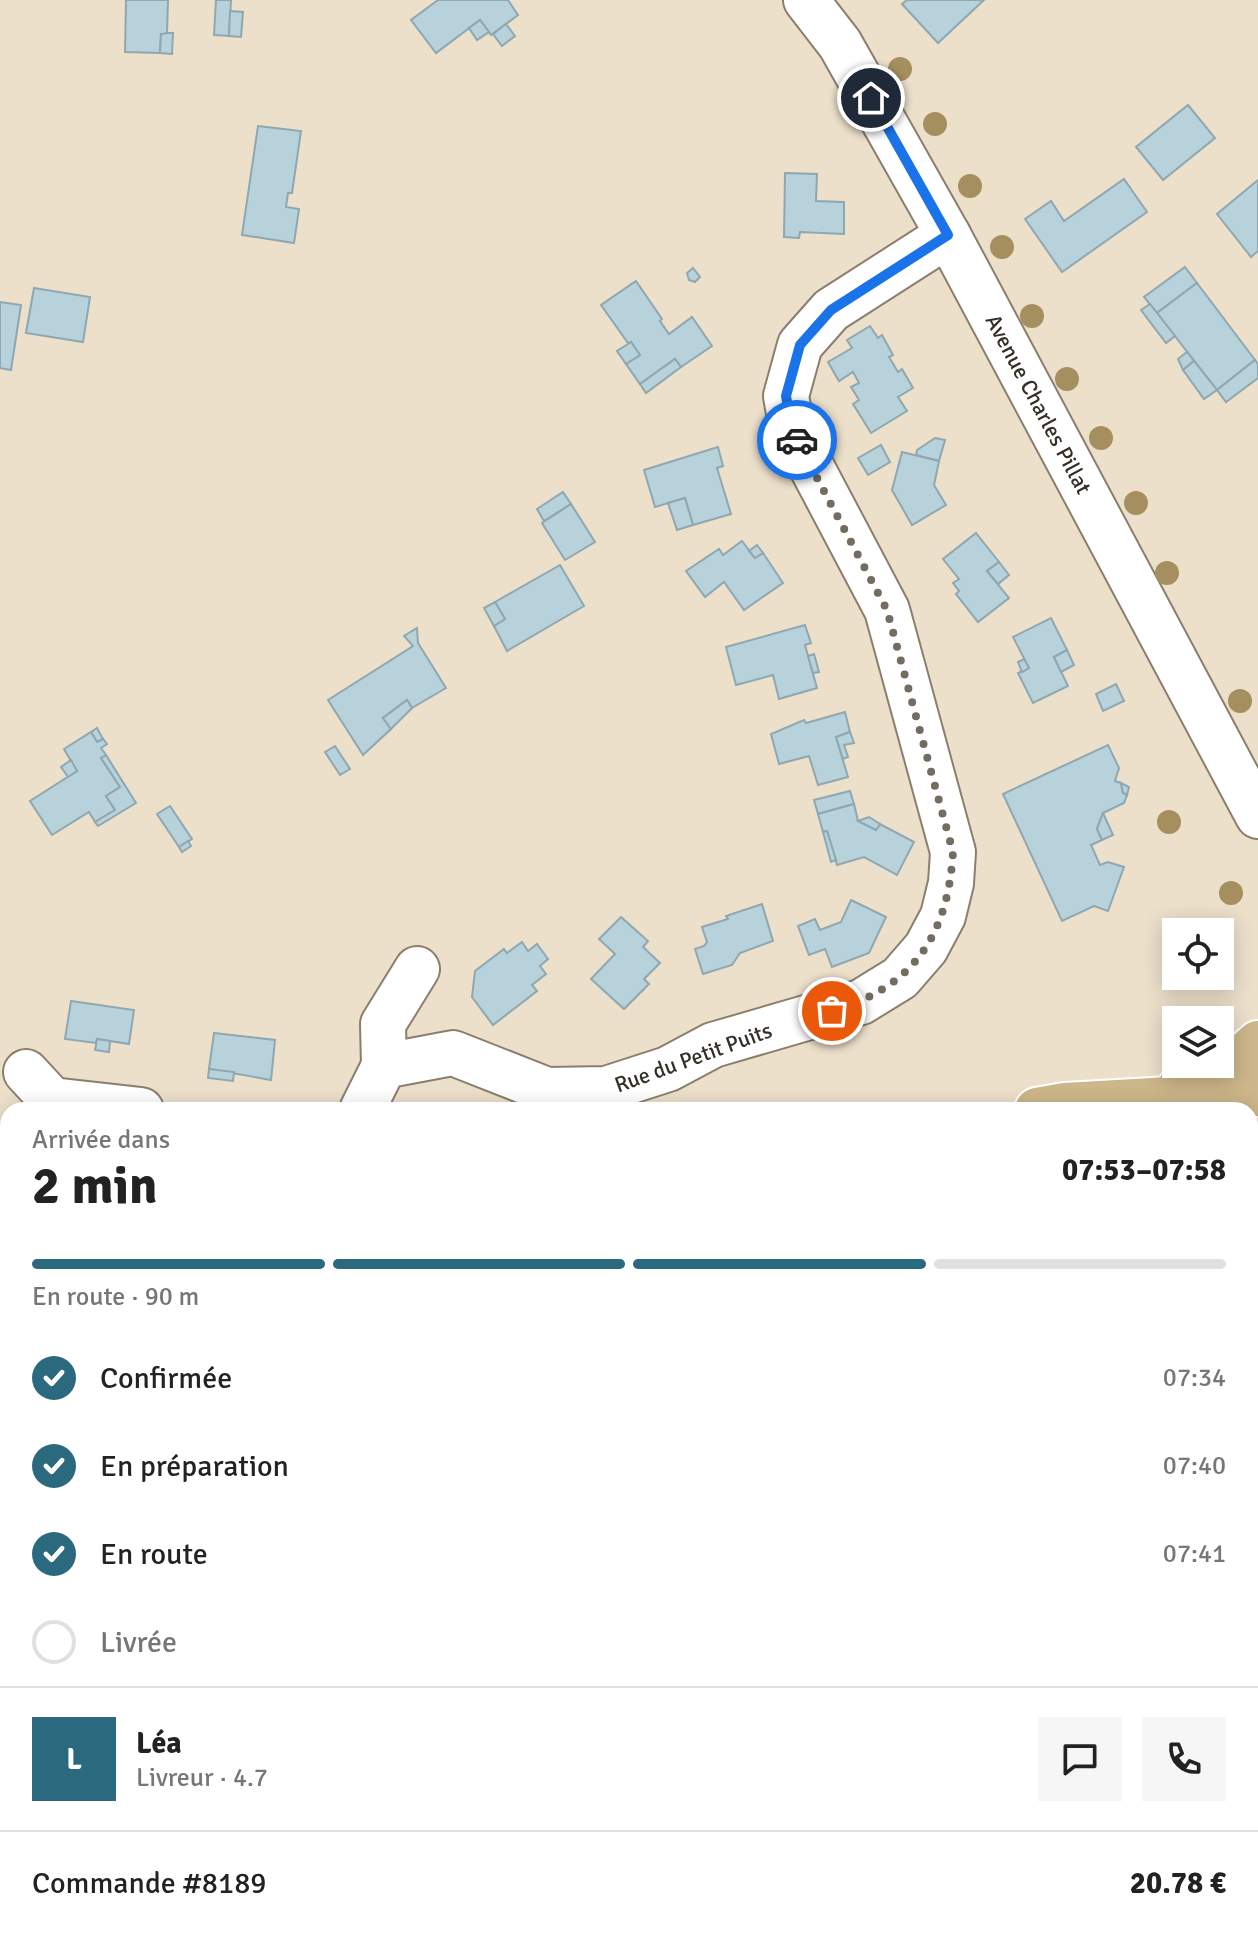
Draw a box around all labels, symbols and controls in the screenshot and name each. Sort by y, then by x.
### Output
pin [837,64,905,132]
icon: home [849,76,893,120]
street label: Avenue Charles Pillat [980,310,1097,499]
courier [757,400,837,480]
icon: car [775,418,819,462]
map controls [1162,918,1234,1078]
button: locate [1162,918,1234,990]
pin [798,977,866,1045]
icon: bag [810,989,854,1033]
button: layers [1162,1006,1234,1078]
street label: Rue du Petit Puits [611,1016,776,1098]
text: Arrivée dans [32,1124,170,1156]
text: 07:53–07:58 [1062,1152,1226,1189]
text: 2 min [32,1154,158,1218]
text: En route · 90 m [32,1281,199,1313]
icon: check [32,1356,76,1400]
text: Confirmée [100,1360,232,1397]
text: 07:34 [1163,1362,1226,1394]
icon: check [32,1444,76,1488]
text: En préparation [100,1448,289,1485]
text: 07:40 [1163,1450,1226,1482]
icon: check [32,1532,76,1576]
text: En route [100,1536,208,1573]
text: 07:41 [1163,1538,1226,1570]
text: Livrée [100,1624,177,1661]
button: chat [1038,1717,1122,1801]
button: phone [1142,1717,1226,1801]
text: Léa [136,1725,182,1762]
text: L [66,1741,82,1778]
text: Livreur · 4.7 [136,1762,268,1794]
text: Commande #8189 [32,1865,267,1902]
text: 20.78 € [1130,1865,1226,1902]

